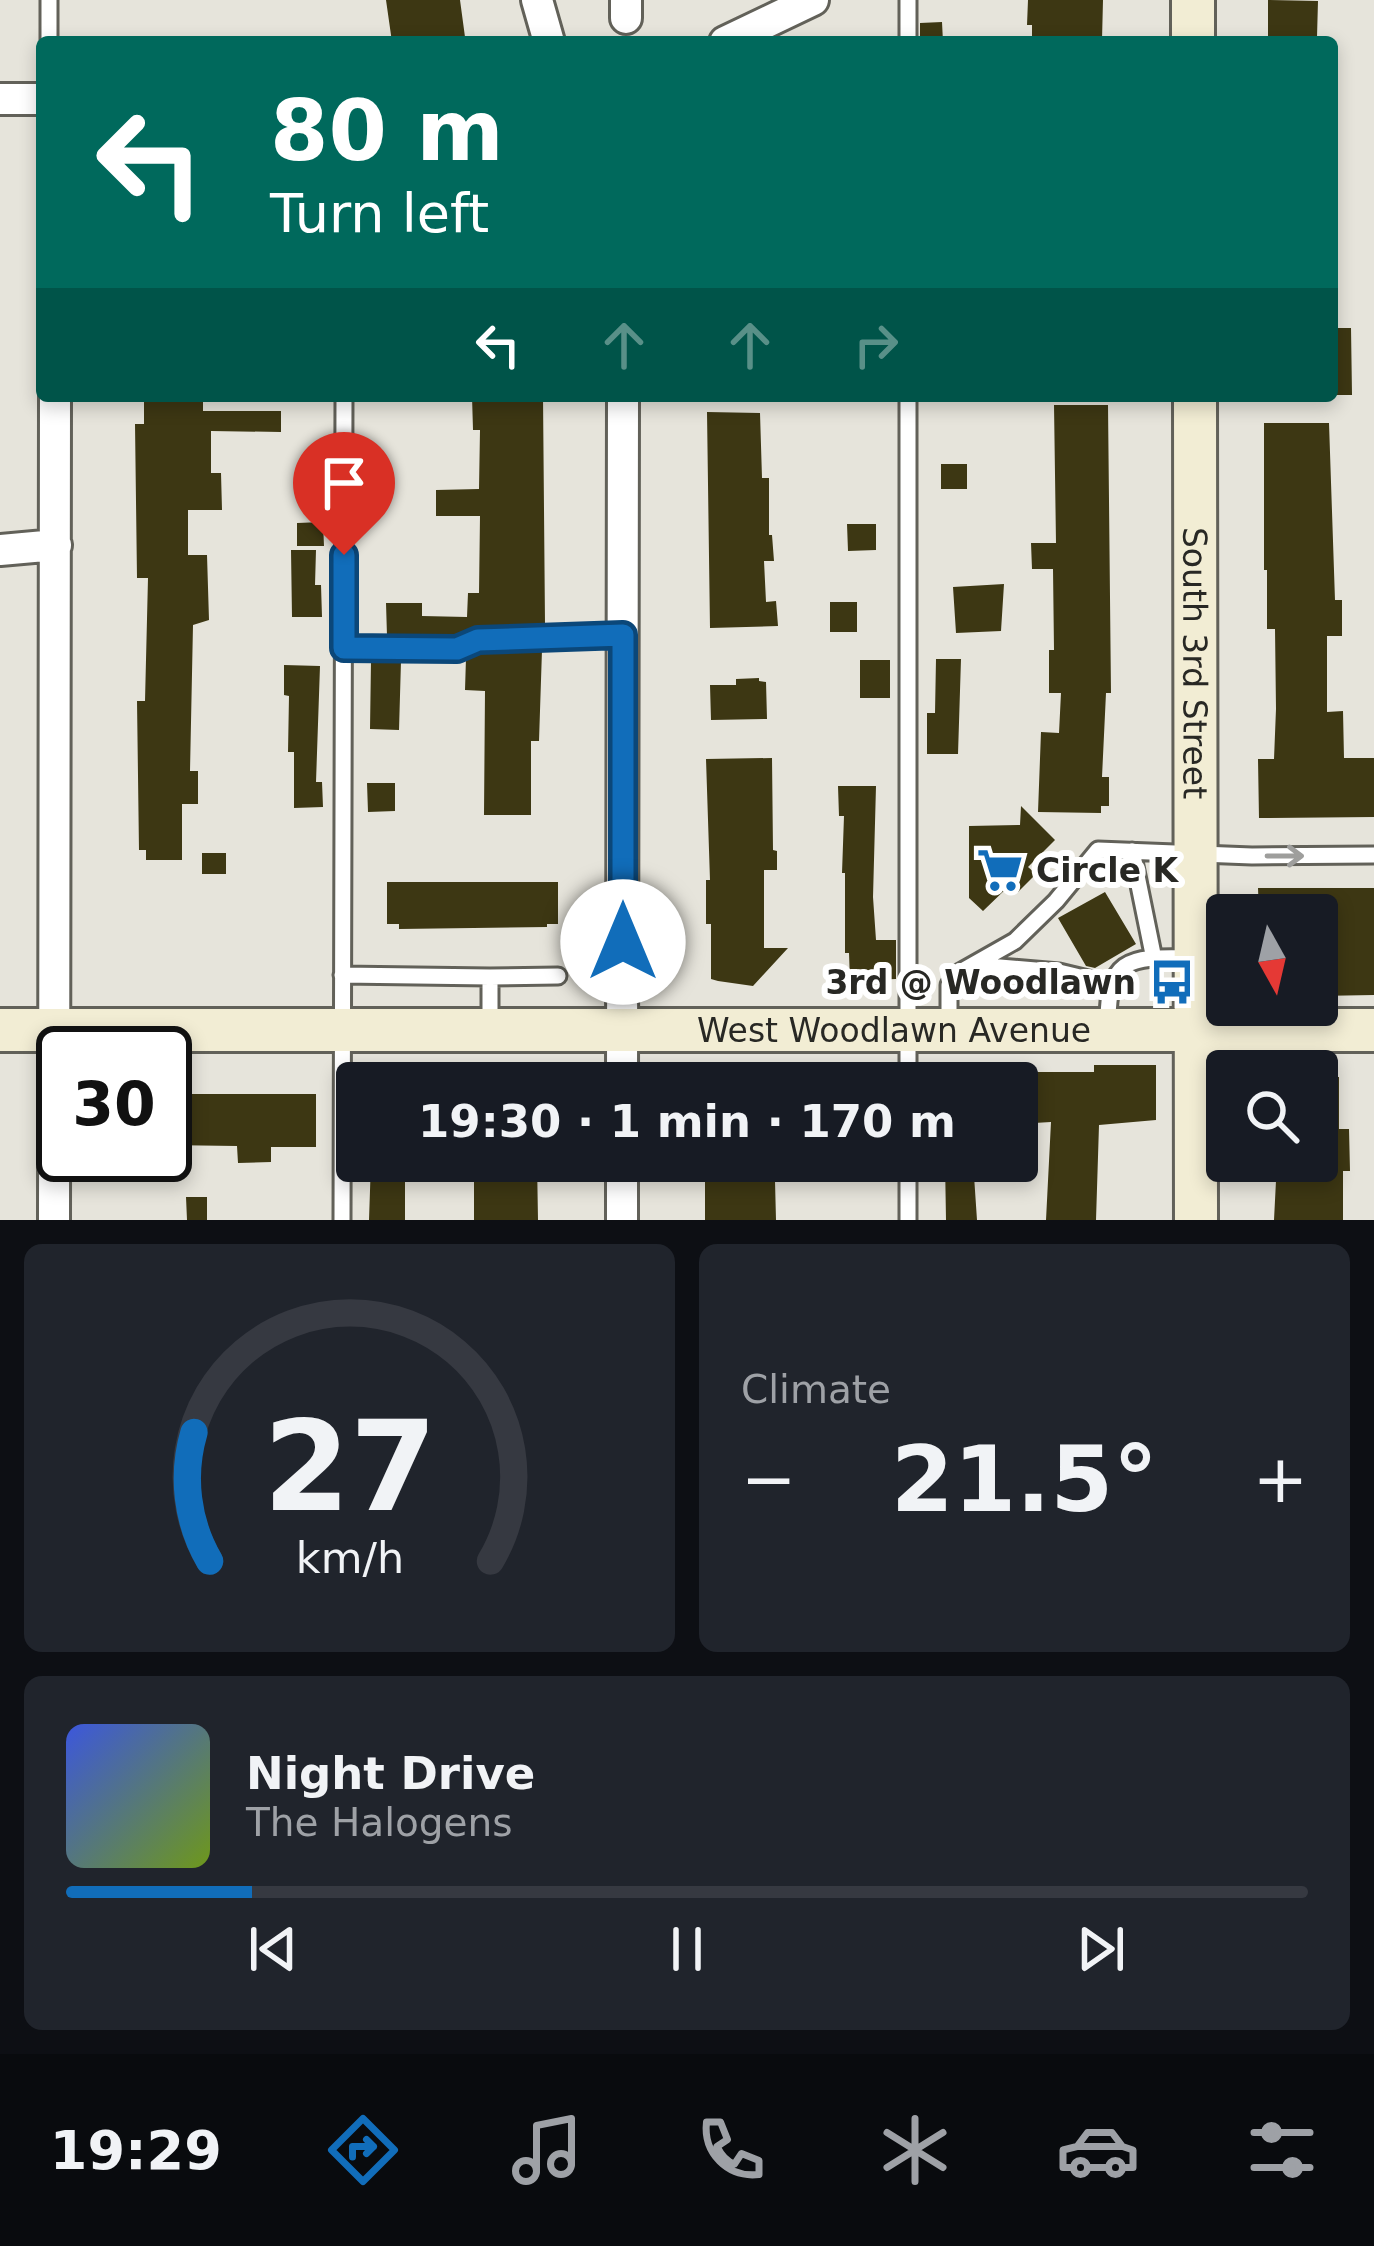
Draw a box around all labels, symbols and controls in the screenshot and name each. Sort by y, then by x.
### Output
text: 80 m [270,82,504,180]
icon: left [72,84,228,240]
text: Turn left [270,182,489,245]
icon: left [465,312,531,378]
icon: ahead [591,312,657,378]
icon: ahead [717,312,783,378]
icon: right [843,312,909,378]
pin [293,432,395,555]
icon: arrive [311,450,377,516]
street label: South 3rd Street [1176,527,1215,799]
supermarket icon: Circle K [975,845,1025,895]
one-way arrow [1265,845,1304,867]
place label: Circle K [1036,851,1180,890]
position arrow [560,879,686,1005]
north arrow [1206,894,1338,1026]
map controls [1206,894,1338,1182]
bus stop icon: 3rd @ Woodlawn [1147,957,1197,1007]
place label: 3rd @ Woodlawn [825,963,1136,1002]
street label: West Woodlawn Avenue [697,1011,1091,1050]
speed limit sign: 30 [36,1026,192,1182]
button: search [1206,1050,1338,1182]
text: 19:30 · 1 min · 170 m [418,1095,956,1148]
text: Climate [741,1367,891,1412]
text: 27 [263,1394,436,1539]
text: 21.5° [891,1427,1158,1532]
text: − [741,1441,796,1518]
text: + [1253,1441,1308,1518]
text: km/h [295,1533,404,1583]
text: Night Drive [246,1747,535,1800]
text: The Halogens [246,1800,513,1845]
icon: previous [240,1916,306,1982]
icon: pause [654,1916,720,1982]
icon: next [1068,1916,1134,1982]
icon: directions [321,2108,405,2192]
icon: music [505,2108,589,2192]
icon: phone [689,2108,773,2192]
icon: climate [873,2108,957,2192]
icon: car [1056,2108,1140,2192]
icon: filters [1240,2108,1324,2192]
text: 19:29 [50,2119,222,2182]

